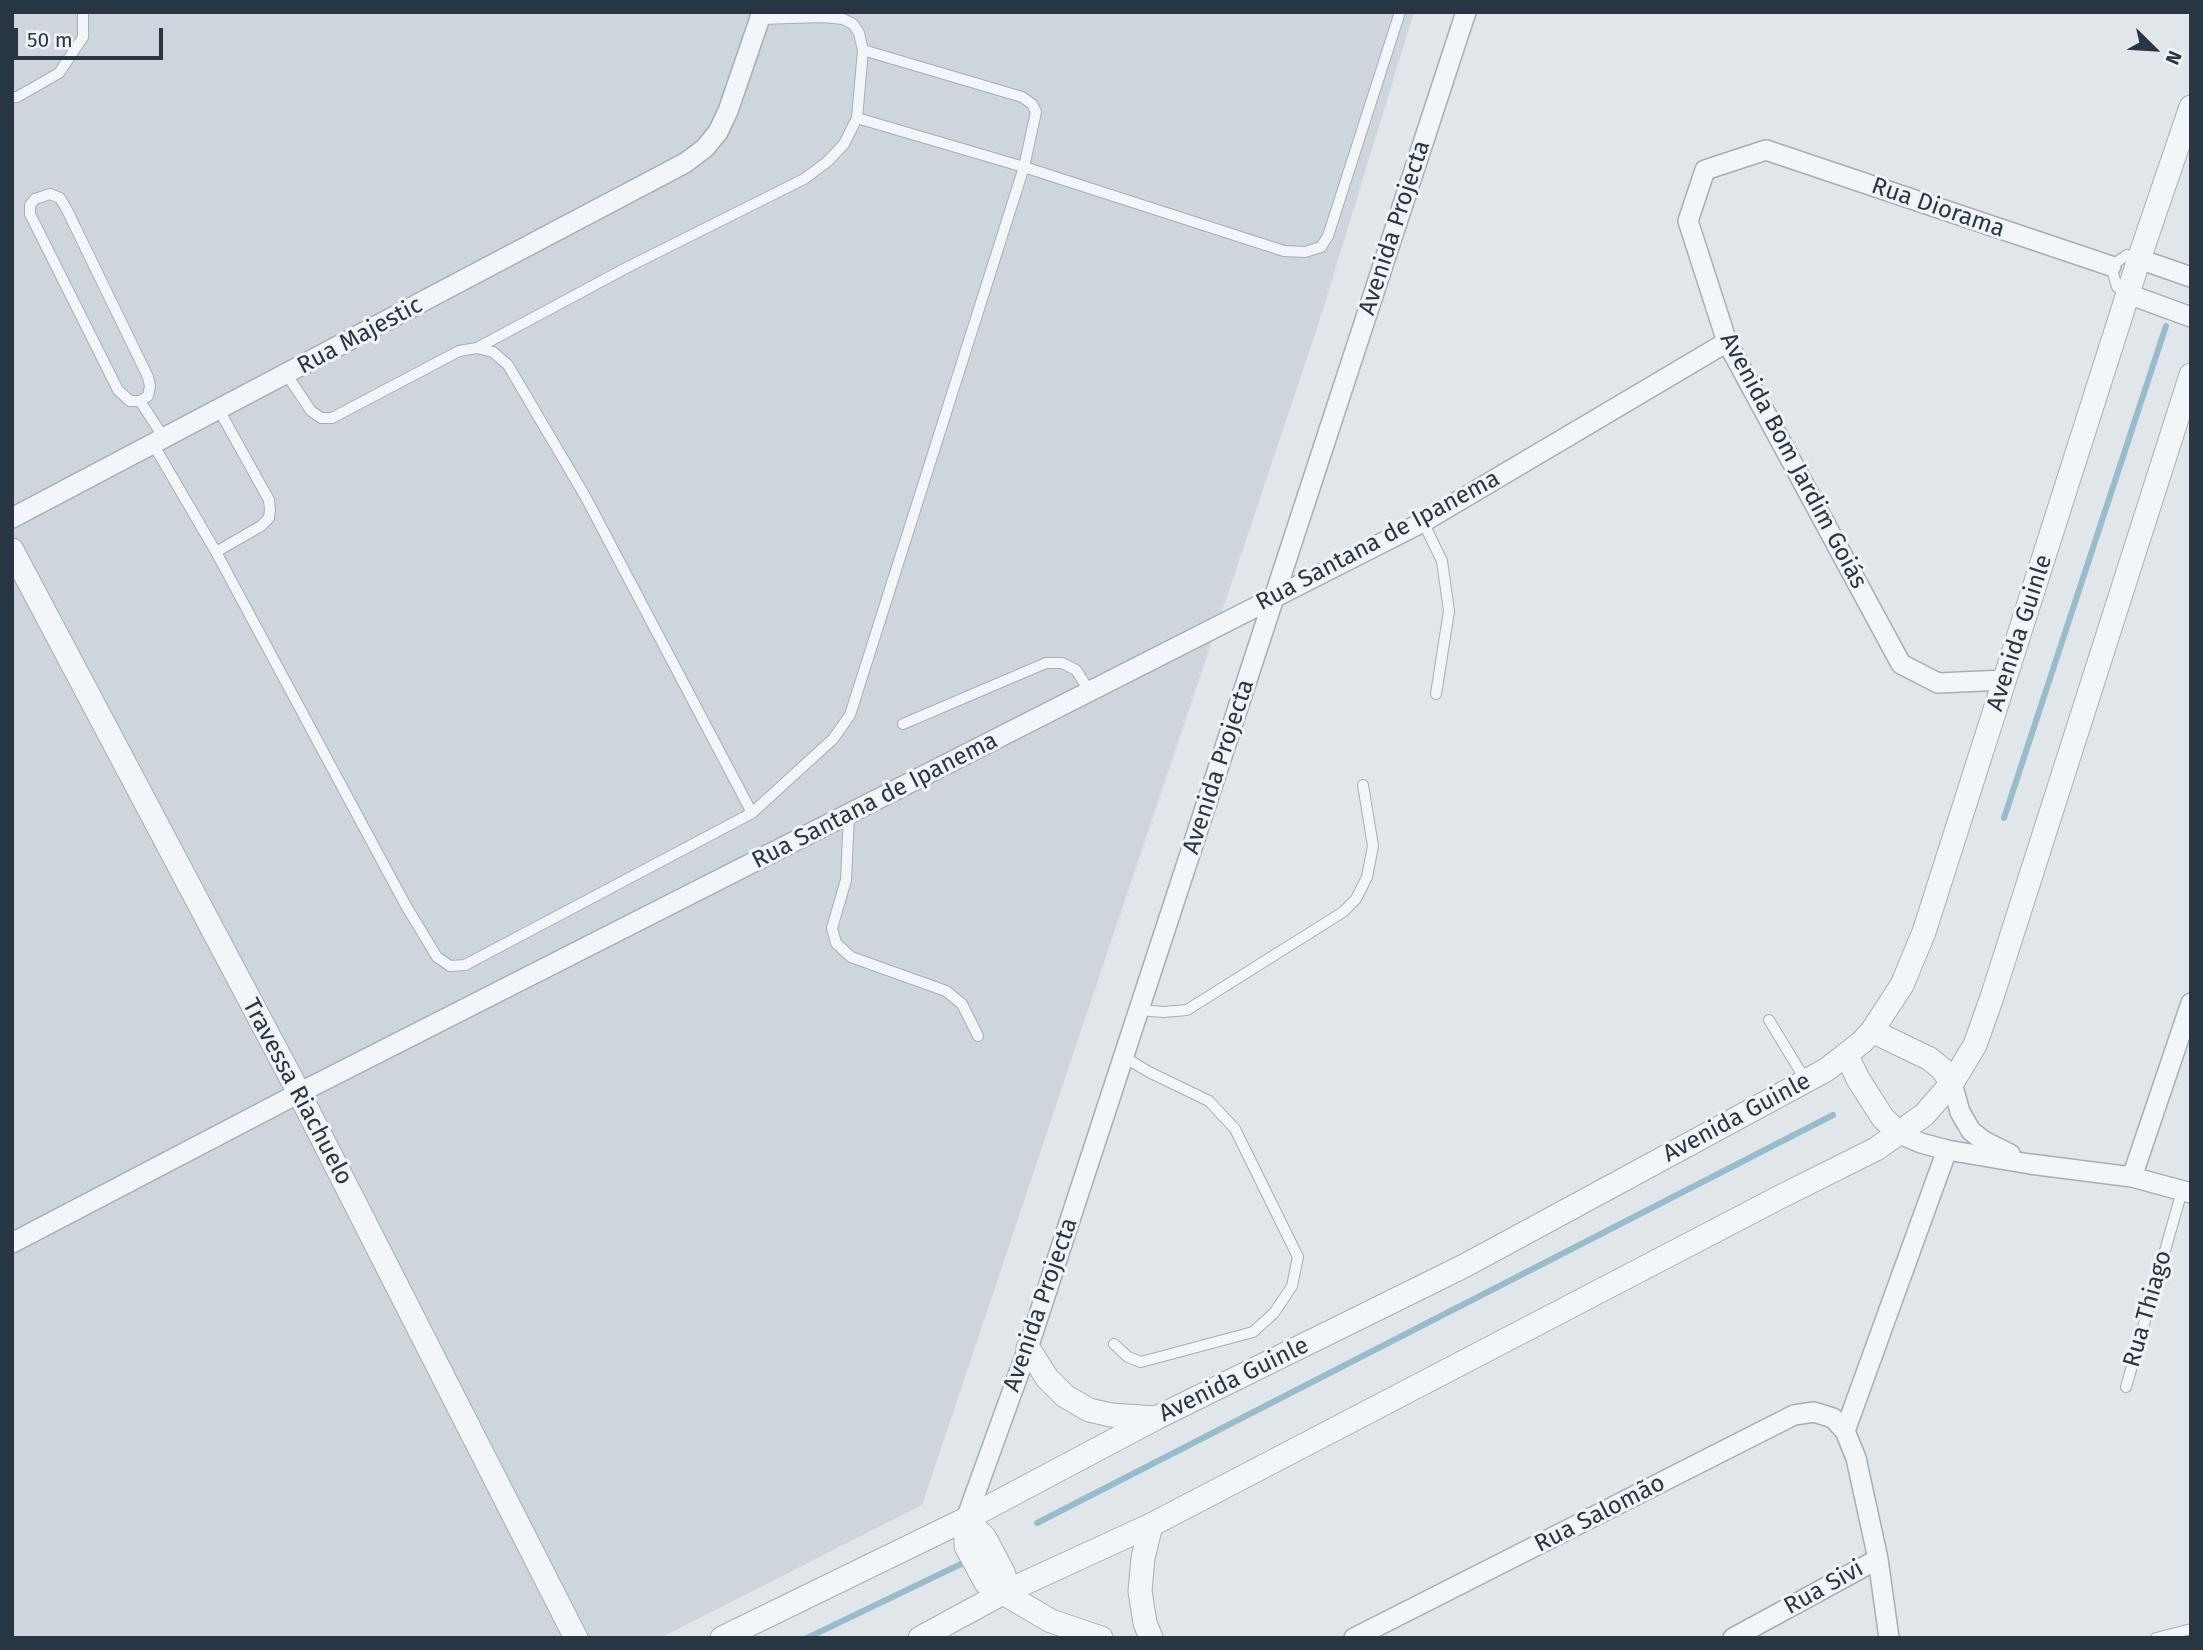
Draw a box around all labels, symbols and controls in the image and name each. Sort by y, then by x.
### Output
scale bar [18,14,166,58]
north arrow [2119,14,2189,84]
text: 50 m [27,27,73,53]
text: N [2161,47,2187,68]
street label: Avenida Projecta [1353,137,1437,319]
street label: Rua Diorama [1867,172,2009,244]
street label: Rua Majestic [293,291,427,381]
street label: Avenida Bom Jardim Goiás [1713,328,1873,594]
street label: Rua Santana de Ipanema [1251,464,1505,618]
street label: Avenida Guinle [1981,551,2059,715]
street label: Avenida Projecta [1177,676,1261,858]
street label: Rua Santana de Ipanema [747,726,1003,876]
street label: Travessa Riachuelo [236,994,358,1190]
street label: Avenida Guinle [1658,1067,1816,1169]
street label: Avenida Projecta [998,1214,1084,1396]
street label: Rua Thiago [2118,1247,2178,1371]
street label: Avenida Guinle [1154,1331,1314,1429]
street label: Rua Salomão [1530,1469,1670,1559]
street label: Rua Sivi [1779,1554,1869,1622]

